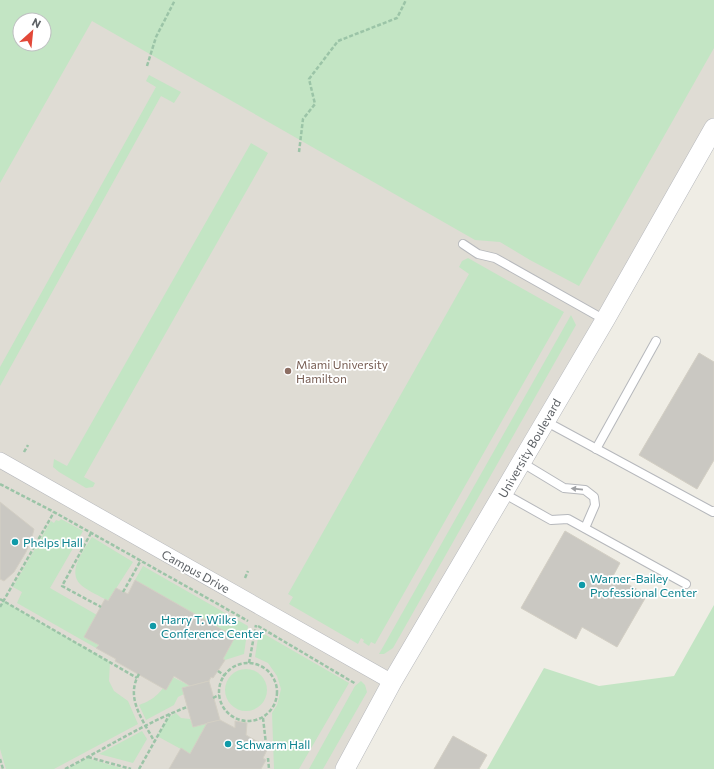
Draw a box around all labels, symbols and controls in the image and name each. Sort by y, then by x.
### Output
north arrow [12,12,52,52]
text: N [30,15,43,30]
place label: Miami University Hamilton [296,357,388,385]
marker: Miami University Hamilton [283,366,293,376]
street label: University Boulevard [495,396,563,500]
one-way arrow [571,486,583,493]
place label: Phelps Hall [23,535,83,549]
marker: Phelps Hall [10,537,20,547]
street label: Campus Drive [160,547,232,595]
place label: Warner-Bailey Professional Center [590,571,697,599]
marker: Warner-Bailey Professional Center [577,580,587,590]
place label: Harry T. Wilks Conference Center [161,612,264,640]
marker: Harry T. Wilks Conference Center [148,621,158,631]
place label: Schwarm Hall [236,737,310,751]
marker: Schwarm Hall [223,739,233,749]

